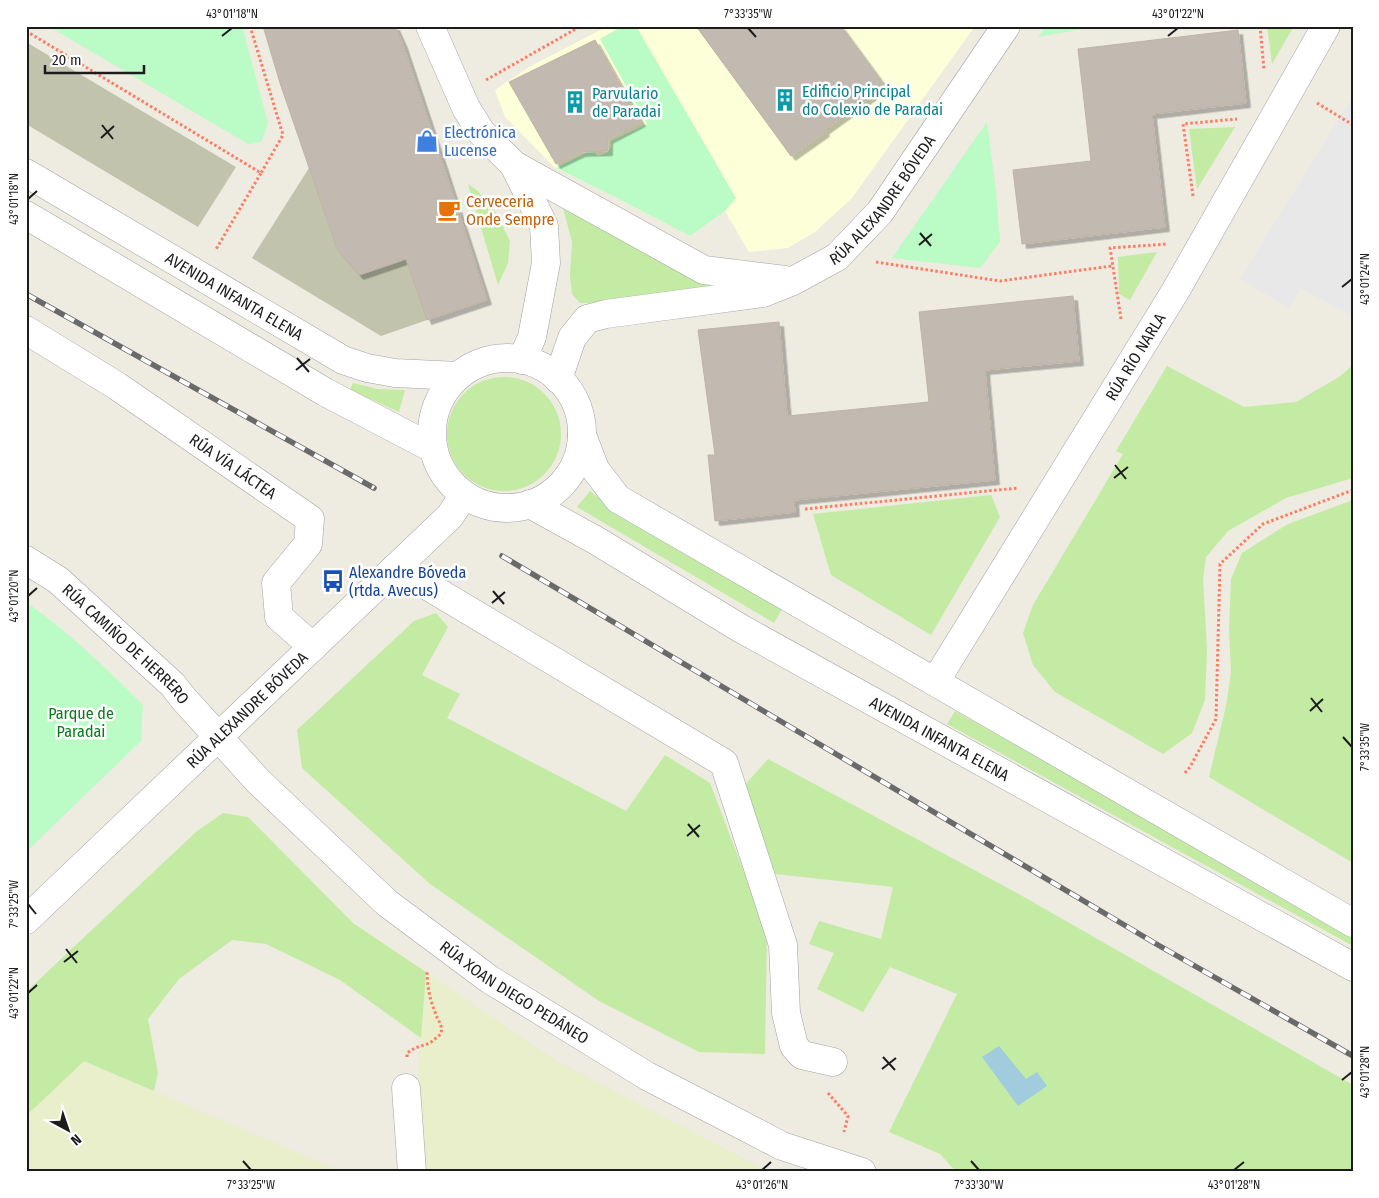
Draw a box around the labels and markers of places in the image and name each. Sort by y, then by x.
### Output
place label: Edificio Principal do Colexio de Paradai [802,82,943,119]
place label: Parvulario de Paradai [592,84,661,121]
building icon: Edificio Principal do Colexio de Paradai [772,87,798,113]
building icon: Parvulario de Paradai [562,89,588,115]
place label: Electrónica Lucense [444,123,516,160]
shop icon: Electrónica Lucense [414,128,440,154]
place label: Cerveceria Onde Sempre [466,192,555,229]
cafe icon: Cerveceria Onde Sempre [436,197,462,223]
place label: Alexandre Bóveda (rtda. Avecus) [349,563,466,600]
bus stop icon: Alexandre Bóveda (rtda. Avecus) [320,568,346,594]

